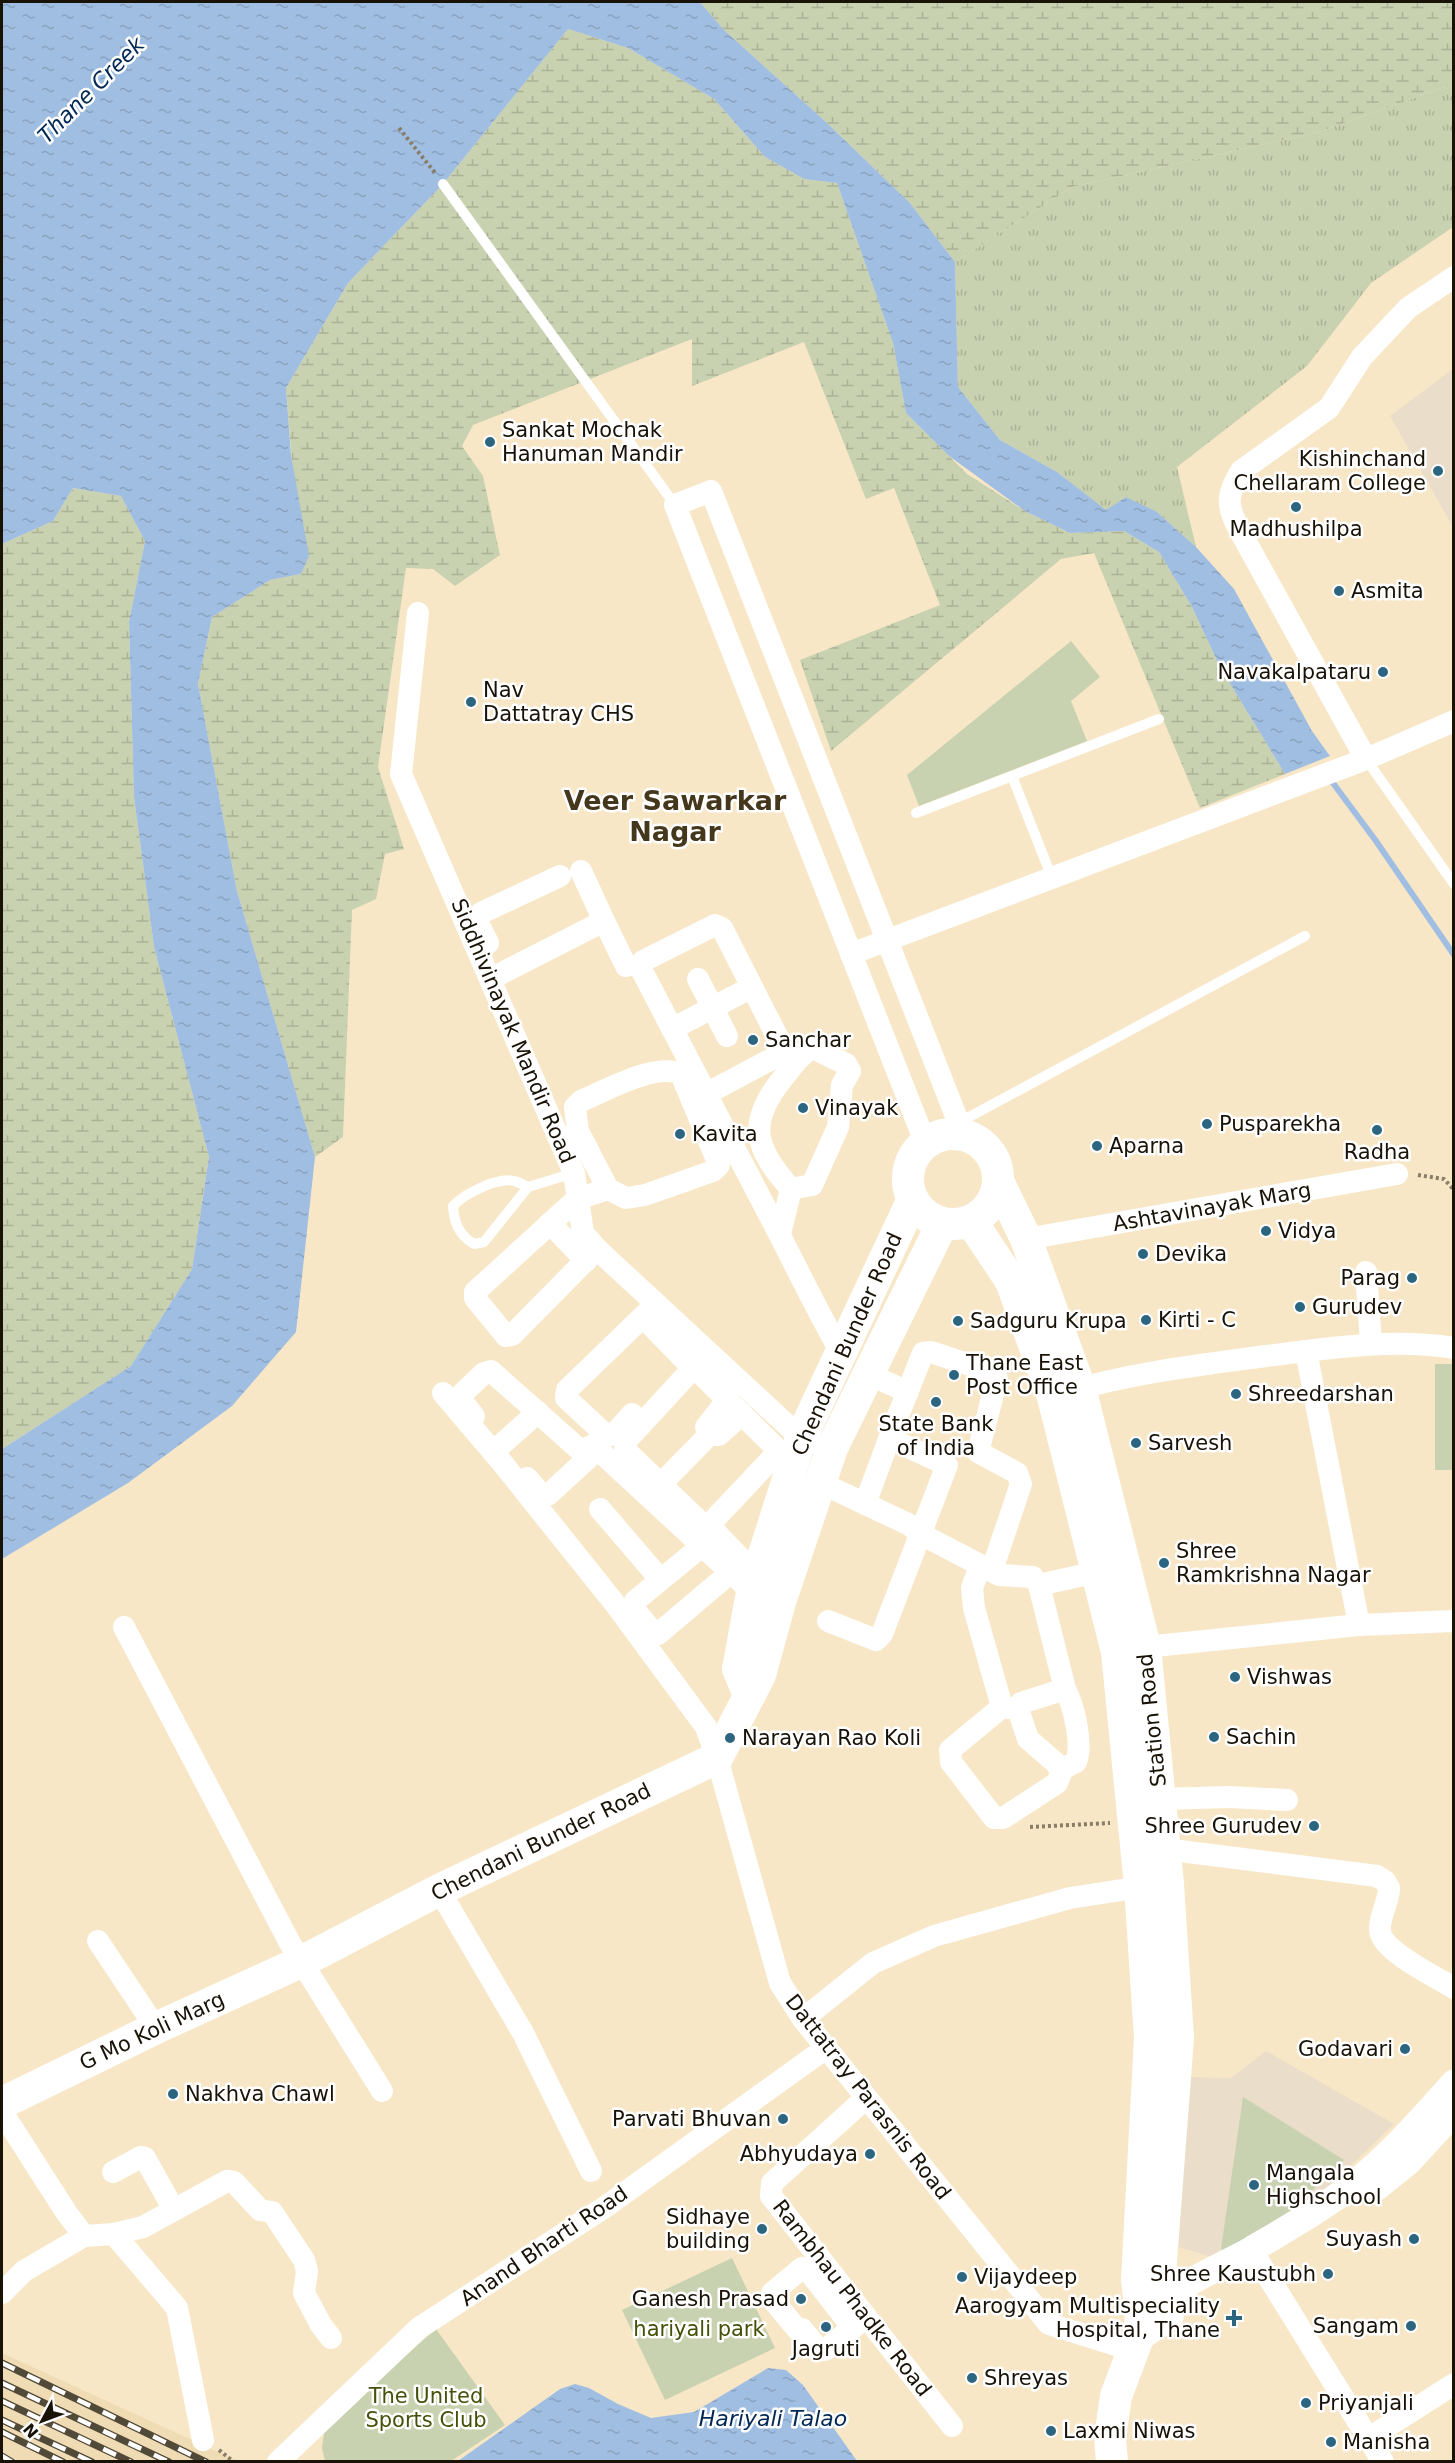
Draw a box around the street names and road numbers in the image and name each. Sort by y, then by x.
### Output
street label: Siddhivinayak Mandir Road [446,895,580,1167]
street label: Ashtavinayak Marg [1111,1178,1313,1236]
street label: Chendani Bunder Road [787,1229,907,1459]
street label: Station Road [1133,1652,1171,1788]
street label: Chendani Bunder Road [427,1778,655,1906]
street label: G Mo Koli Marg [76,1987,228,2075]
street label: Dattatray Parasnis Road [780,1990,956,2204]
street label: Anand Bharti Road [456,2181,632,2311]
street label: Rambhau Phadke Road [768,2195,936,2401]

